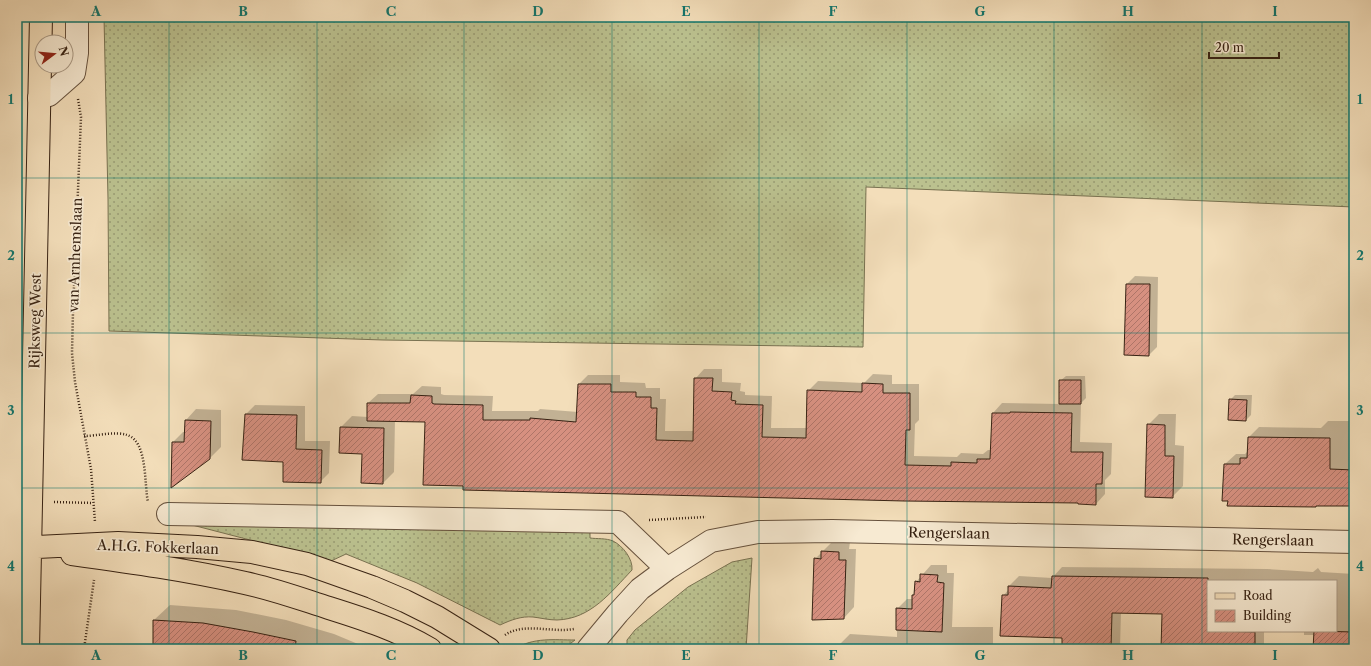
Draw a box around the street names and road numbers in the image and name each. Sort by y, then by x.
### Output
street label: van Arnhemslaan [64,197,86,314]
street label: Rijksweg West [25,273,45,369]
street label: Rengerslaan [908,523,990,543]
street label: Rengerslaan [1232,530,1314,550]
street label: A.H.G. Fokkerlaan [96,536,220,558]

